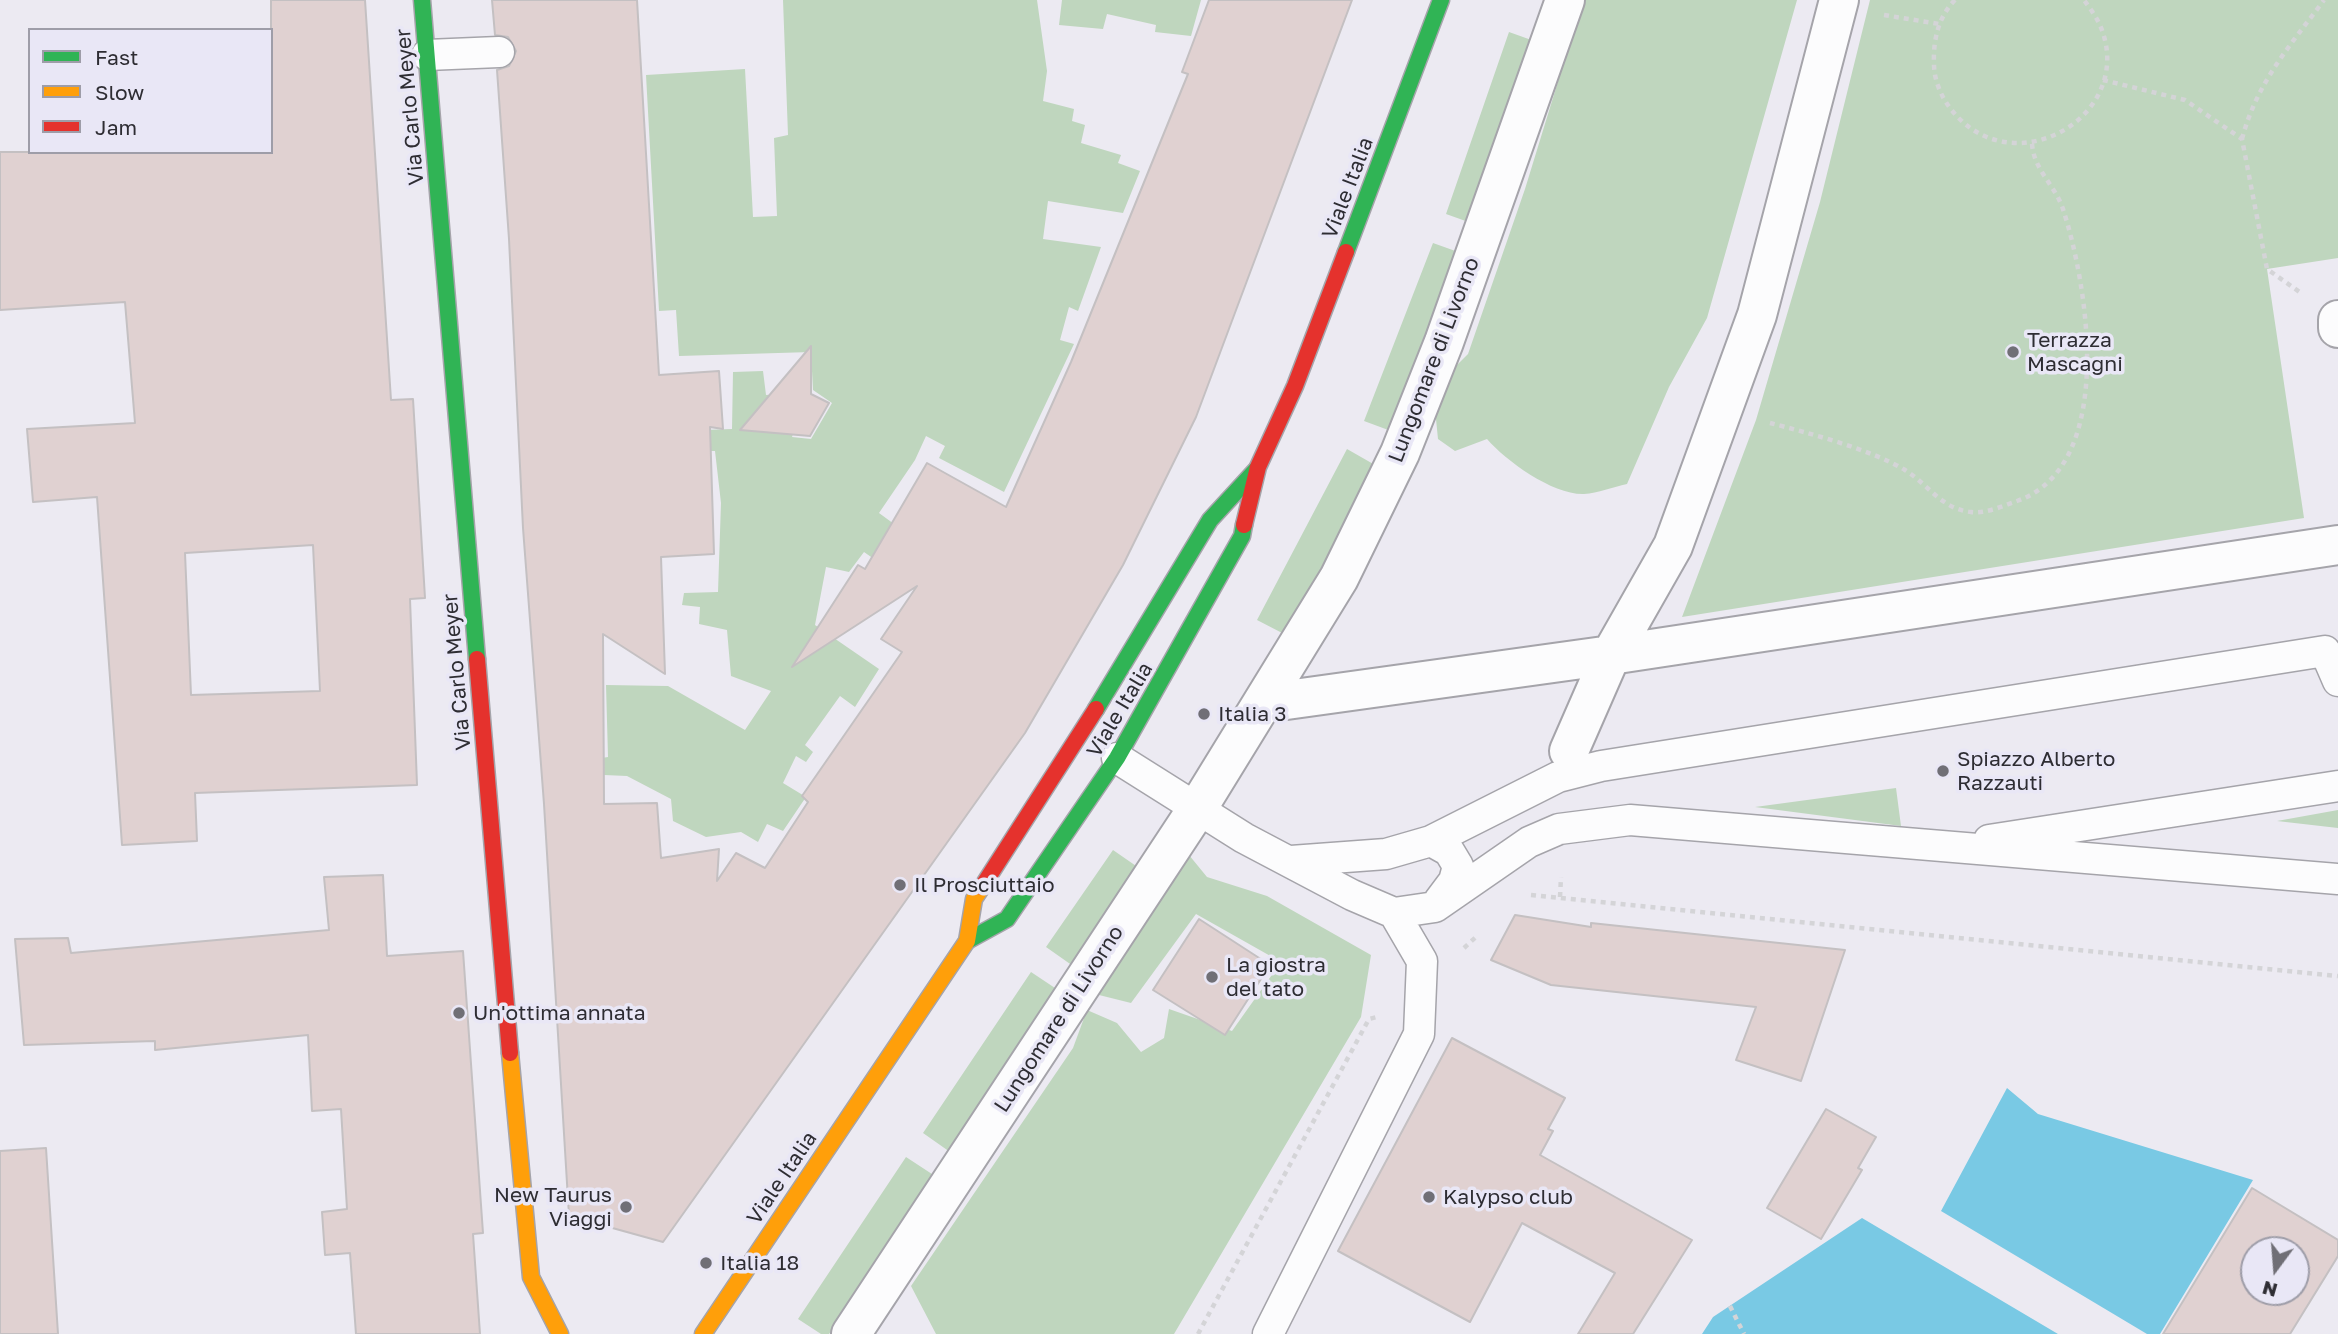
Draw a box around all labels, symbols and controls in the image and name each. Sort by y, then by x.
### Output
legend [28,28,273,154]
street label: Via Carlo Meyer [391,28,429,186]
text: Fast [95,44,138,70]
text: Slow [95,79,144,105]
text: Jam [95,114,137,140]
street label: Viale Italia [1317,134,1379,242]
street label: Lungomare di Livorno [1383,254,1485,466]
place label: Terrazza Mascagni [2027,327,2123,377]
marker: Terrazza Mascagni [2005,344,2021,360]
street label: Via Carlo Meyer [438,593,476,751]
street label: Viale Italia [1082,658,1158,762]
place label: Italia 3 [1218,701,1287,727]
marker: Italia 3 [1196,706,1212,722]
place label: Spiazzo Alberto Razzauti [1957,746,2115,796]
marker: Spiazzo Alberto Razzauti [1935,763,1951,779]
place label: Il Prosciuttaio [914,872,1054,898]
marker: Il Prosciuttaio [892,877,908,893]
street label: Lungomare di Livorno [989,921,1129,1117]
place label: La giostra del tato [1226,952,1326,1002]
marker: La giostra del tato [1204,969,1220,985]
place label: Un'ottima annata [473,1000,646,1026]
marker: Un'ottima annata [451,1005,467,1021]
street label: Viale Italia [742,1127,822,1229]
place label: New Taurus Viaggi [494,1182,612,1232]
place label: Kalypso club [1443,1184,1573,1210]
marker: Kalypso club [1421,1189,1437,1205]
marker: New Taurus Viaggi [618,1199,634,1215]
north arrow [2240,1236,2310,1306]
place label: Italia 18 [720,1250,799,1276]
marker: Italia 18 [698,1255,714,1271]
text: N [2260,1277,2280,1303]

